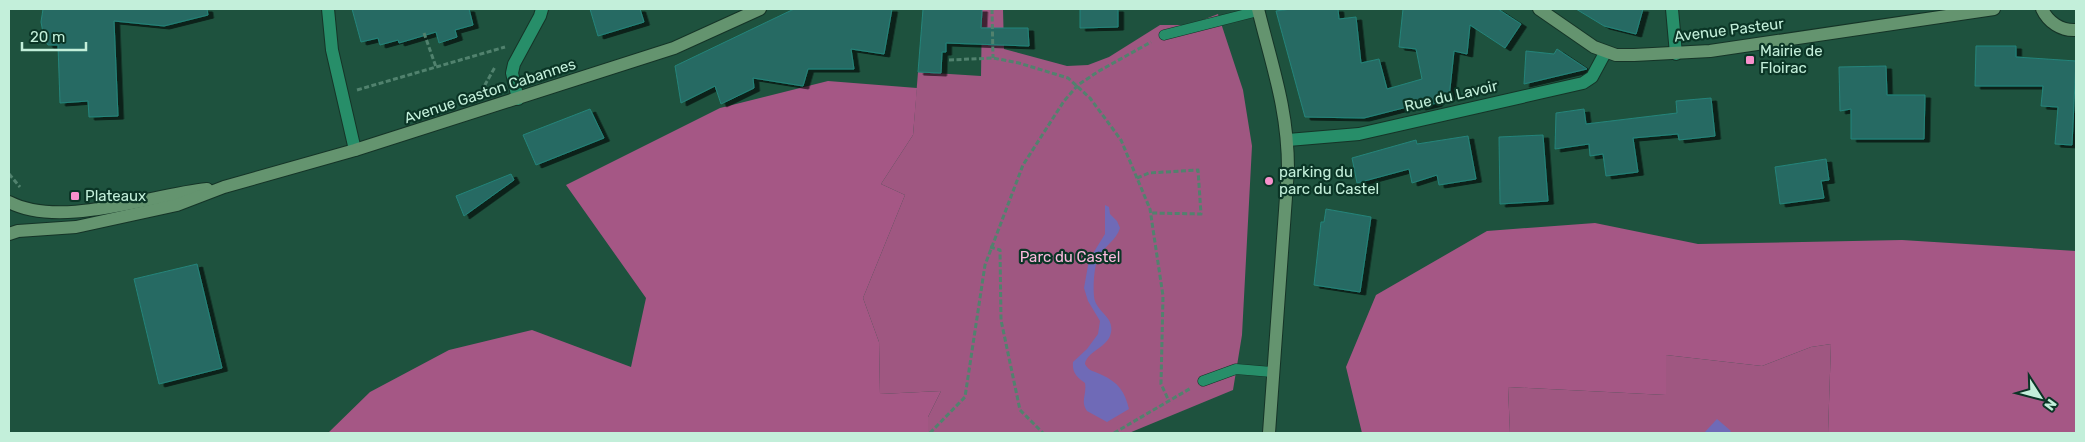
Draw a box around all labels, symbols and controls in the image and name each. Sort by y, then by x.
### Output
street label: Avenue Pasteur [1673,14,1785,46]
scale bar [22,20,86,52]
text: 20 m [30,28,65,46]
place label: Mairie de Floirac [1760,42,1823,77]
marker: Mairie de Floirac [1744,54,1756,66]
street label: Avenue Gaston Cabannes [402,55,578,127]
street label: Rue du Lavoir [1403,76,1500,115]
place label: parking du parc du Castel [1279,163,1379,198]
marker: parking du parc du Castel [1263,175,1275,187]
place label: Plateaux [85,187,146,205]
marker: Plateaux [69,190,81,202]
park label: Parc du Castel [1020,248,1120,266]
north arrow [2015,372,2065,422]
text: N [2040,395,2060,413]

